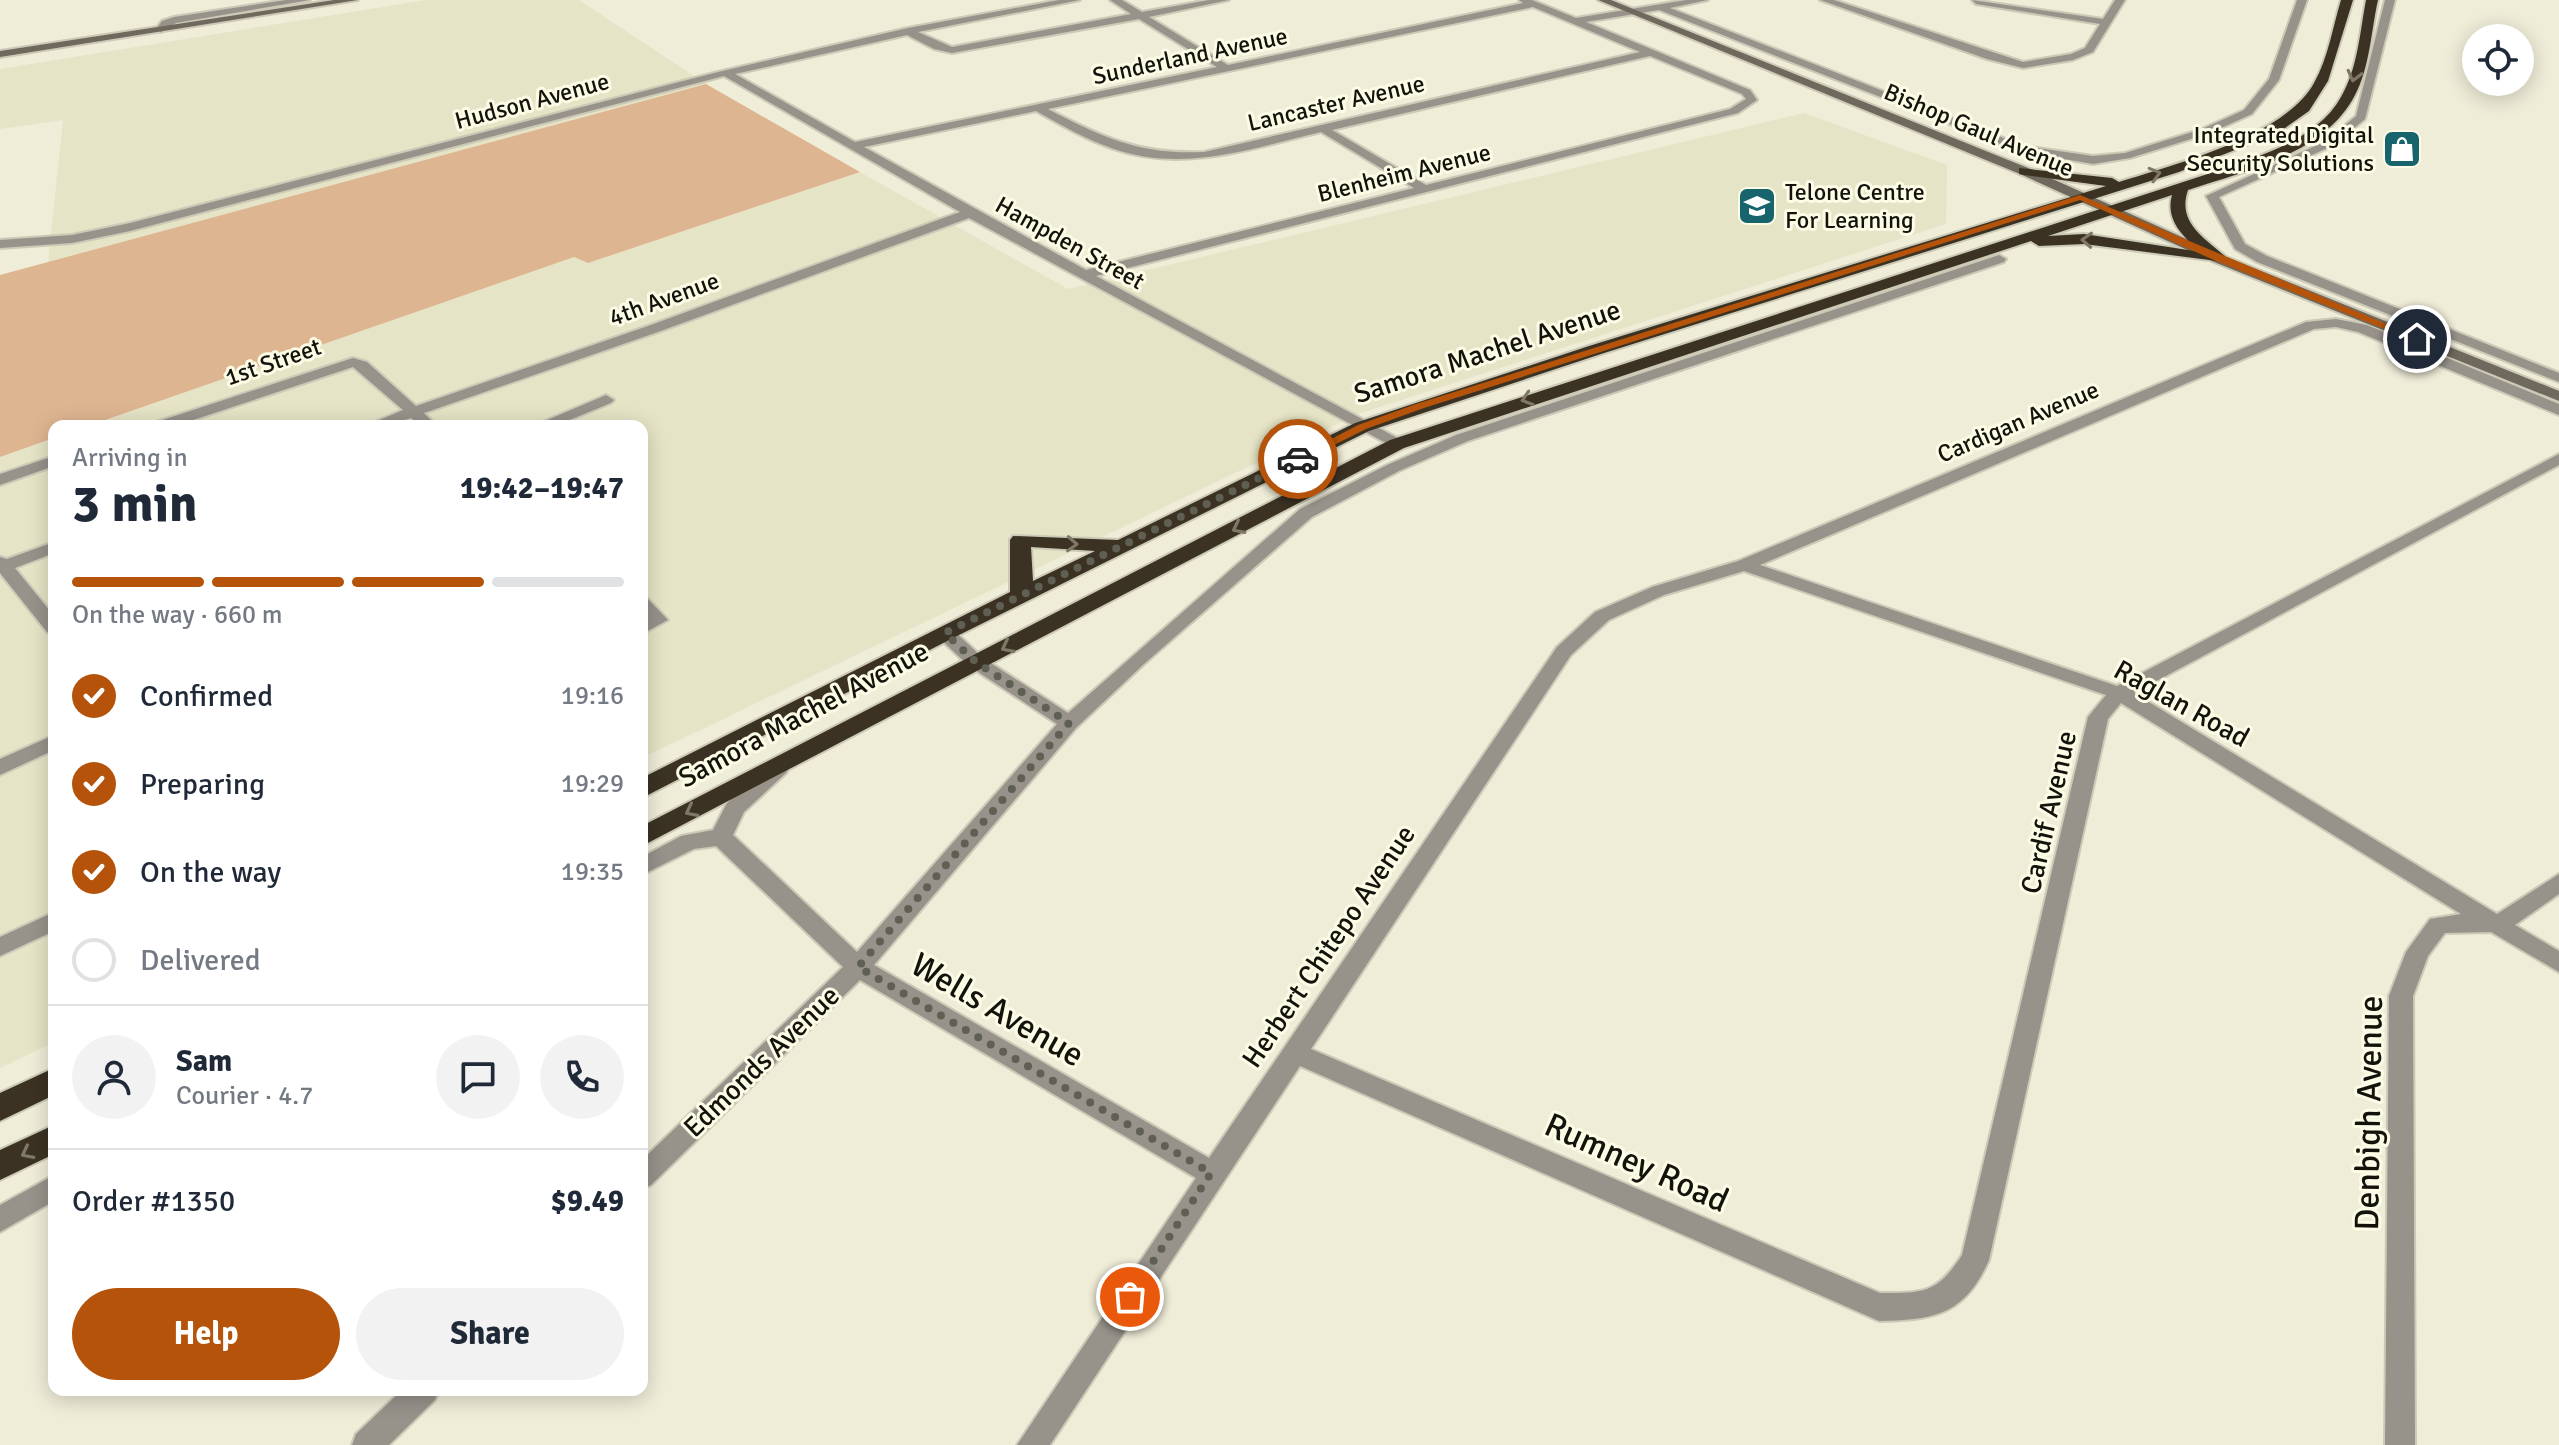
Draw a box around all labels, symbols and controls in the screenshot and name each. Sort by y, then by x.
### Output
street label: Sunderland Avenue [1090,21,1290,91]
map controls [2462,24,2534,96]
button: locate [2462,24,2534,96]
street label: Hudson Avenue [452,66,612,136]
street label: Lancaster Avenue [1244,68,1428,138]
one-way arrow [2347,69,2364,82]
street label: Bishop Gaul Avenue [1880,76,2078,184]
place label: Integrated Digital Security Solutions [2187,120,2374,178]
shop icon: Integrated Digital Security Solutions [2381,128,2423,170]
street label: Blenheim Avenue [1314,137,1494,209]
one-way arrow [2147,167,2161,183]
place label: Telone Centre For Learning [1785,177,1925,235]
school or university icon: Telone Centre For Learning [1736,185,1778,227]
street label: Hampden Street [990,190,1150,296]
one-way arrow [2080,232,2093,249]
street label: 4th Avenue [605,265,723,333]
street label: Samora Machel Avenue [1350,293,1625,411]
pin [2383,305,2451,373]
icon: home [2395,317,2439,361]
street label: 1st Street [221,332,325,392]
street label: Cardigan Avenue [1933,374,2103,470]
one-way arrow [1521,390,1535,406]
courier [1258,419,1338,499]
icon: car [1276,437,1320,481]
text: Arriving in [72,442,188,474]
text: 19:42–19:47 [460,470,624,507]
text: 3 min [72,472,198,536]
one-way arrow [1231,518,1246,534]
one-way arrow [1066,535,1079,552]
text: On the way · 660 m [72,599,282,631]
street label: Samora Machel Avenue [673,635,934,795]
one-way arrow [1000,637,1015,653]
street label: Raglan Road [2108,653,2255,755]
icon: check [72,674,116,718]
text: Confirmed [140,678,273,715]
text: 19:16 [561,680,624,712]
street label: Cardif Avenue [2014,727,2084,897]
icon: check [72,762,116,806]
text: Preparing [140,766,265,803]
text: 19:29 [561,768,624,800]
one-way arrow [685,801,700,816]
street label: Herbert Chitepo Avenue [1235,819,1423,1074]
icon: check [72,850,116,894]
text: On the way [140,854,281,891]
text: 19:35 [561,856,624,888]
text: Delivered [140,942,261,979]
street label: Wells Avenue [903,943,1092,1076]
street label: Edmonds Avenue [677,979,847,1145]
street label: Denbigh Avenue [2346,995,2392,1231]
button: person [72,1035,156,1119]
button: chat [436,1035,520,1119]
button: phone [540,1035,624,1119]
text: Sam [176,1043,232,1080]
text: Courier · 4.7 [176,1080,313,1112]
street label: Rumney Road [1538,1104,1735,1222]
one-way arrow [21,1143,35,1158]
text: Order #1350 [72,1183,235,1220]
text: $9.49 [551,1183,624,1220]
pin [1096,1263,1164,1331]
icon: bag [1108,1275,1152,1319]
button: Help [72,1288,340,1380]
button: Share [356,1288,624,1380]

